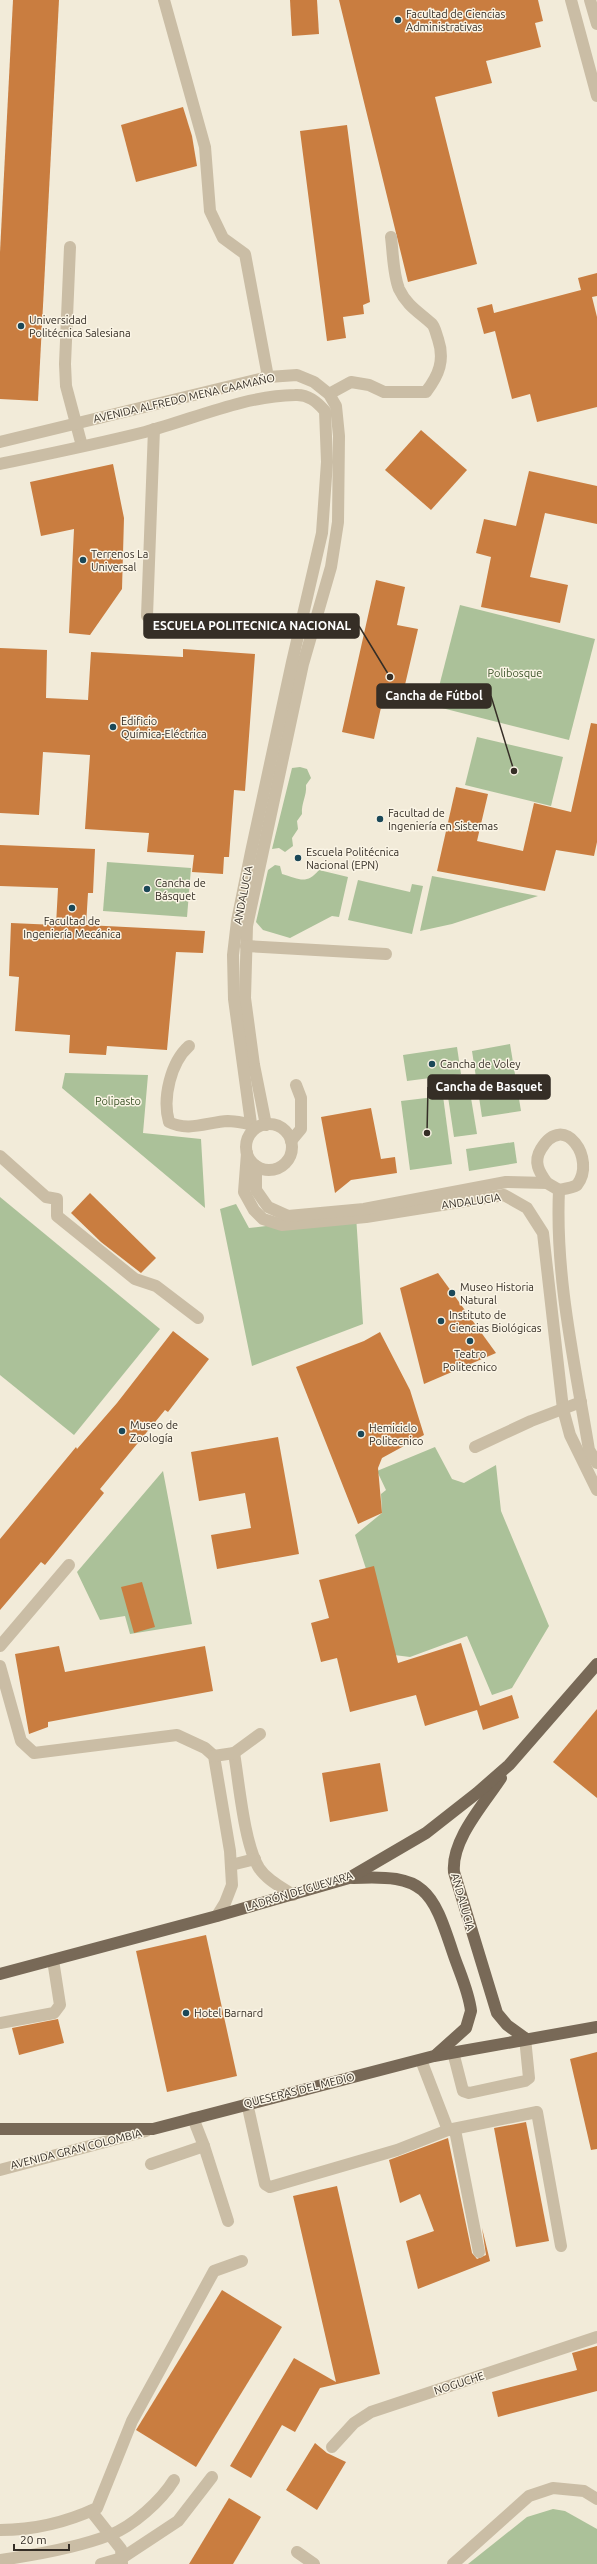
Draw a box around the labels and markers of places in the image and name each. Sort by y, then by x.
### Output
place label: Facultad de Ciencias Administrativas [406,8,505,33]
marker: Facultad de Ciencias Administrativas [393,15,403,25]
place label: Universidad Politécnica Salesiana [29,314,131,339]
marker: Universidad Politécnica Salesiana [16,321,26,331]
place label: Terrenos La Universal [91,548,148,573]
marker: Terrenos La Universal [78,555,88,565]
callout: ESCUELA POLITECNICA NACIONAL [144,614,359,638]
callout: Cancha de Fútbol [377,684,491,708]
place label: Edificio Química-Eléctrica [121,715,207,740]
marker: Edificio Química-Eléctrica [108,722,118,732]
place label: Facultad de Ingeniería en Sistemas [388,807,498,832]
marker: Facultad de Ingeniería en Sistemas [375,814,385,824]
place label: Escuela Politécnica Nacional (EPN) [306,846,399,872]
marker: Escuela Politécnica Nacional (EPN) [293,853,303,863]
place label: Cancha de Básquet [155,877,206,902]
marker: Cancha de Básquet [142,884,152,894]
marker: Facultad de Ingeniería Mecánica [67,903,77,913]
place label: Facultad de Ingeniería Mecánica [23,915,121,940]
place label: Cancha de Voley [440,1058,521,1070]
marker: Cancha de Voley [427,1059,437,1069]
callout: Cancha de Basquet [428,1075,550,1099]
place label: Museo Historia Natural [460,1281,534,1306]
marker: Museo Historia Natural [447,1288,457,1298]
place label: Instituto de Ciencias Biológicas [449,1309,542,1334]
marker: Instituto de Ciencias Biológicas [436,1316,446,1326]
marker: Teatro Politecnico [465,1336,475,1346]
place label: Teatro Politecnico [443,1348,497,1373]
place label: Museo de Zoología [130,1419,178,1444]
place label: Hemiciclo Politecnico [369,1422,423,1447]
marker: Museo de Zoología [117,1426,127,1436]
marker: Hemiciclo Politecnico [356,1429,366,1439]
place label: Hotel Barnard [194,2007,263,2019]
marker: Hotel Barnard [181,2008,191,2018]

